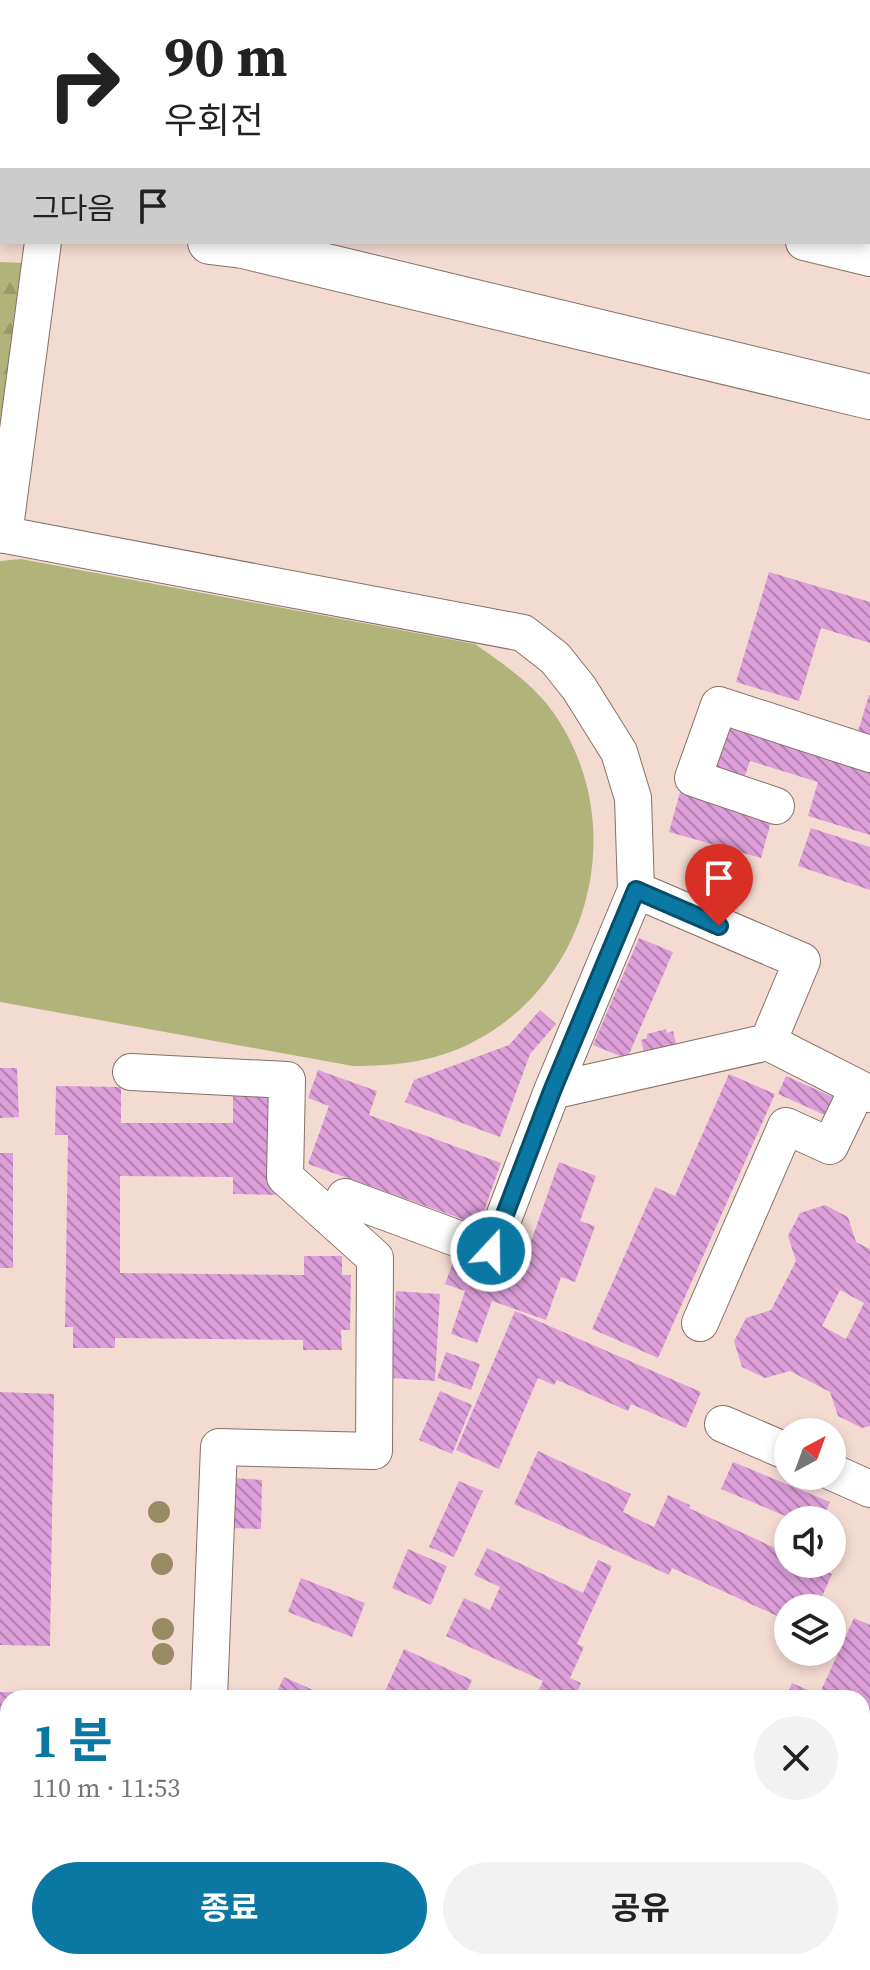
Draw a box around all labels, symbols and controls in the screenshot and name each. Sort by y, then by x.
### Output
text: 90 m [164,18,287,95]
icon: right [32,32,136,136]
text: 우회전 [164,96,263,145]
icon: arrive [131,184,175,228]
text: 그다음 [32,188,115,229]
pin [685,844,753,926]
icon: arrive [697,856,741,900]
position arrow [449,1209,533,1293]
north arrow [774,1418,846,1490]
map controls [774,1418,846,1666]
button: sound [774,1506,846,1578]
button: layers [774,1594,846,1666]
text: 1 분 [32,1707,112,1773]
button: close [754,1716,838,1800]
text: 110 m · 11:53 [32,1770,180,1806]
button: 종료 [32,1862,427,1954]
button: 공유 [443,1862,838,1954]

